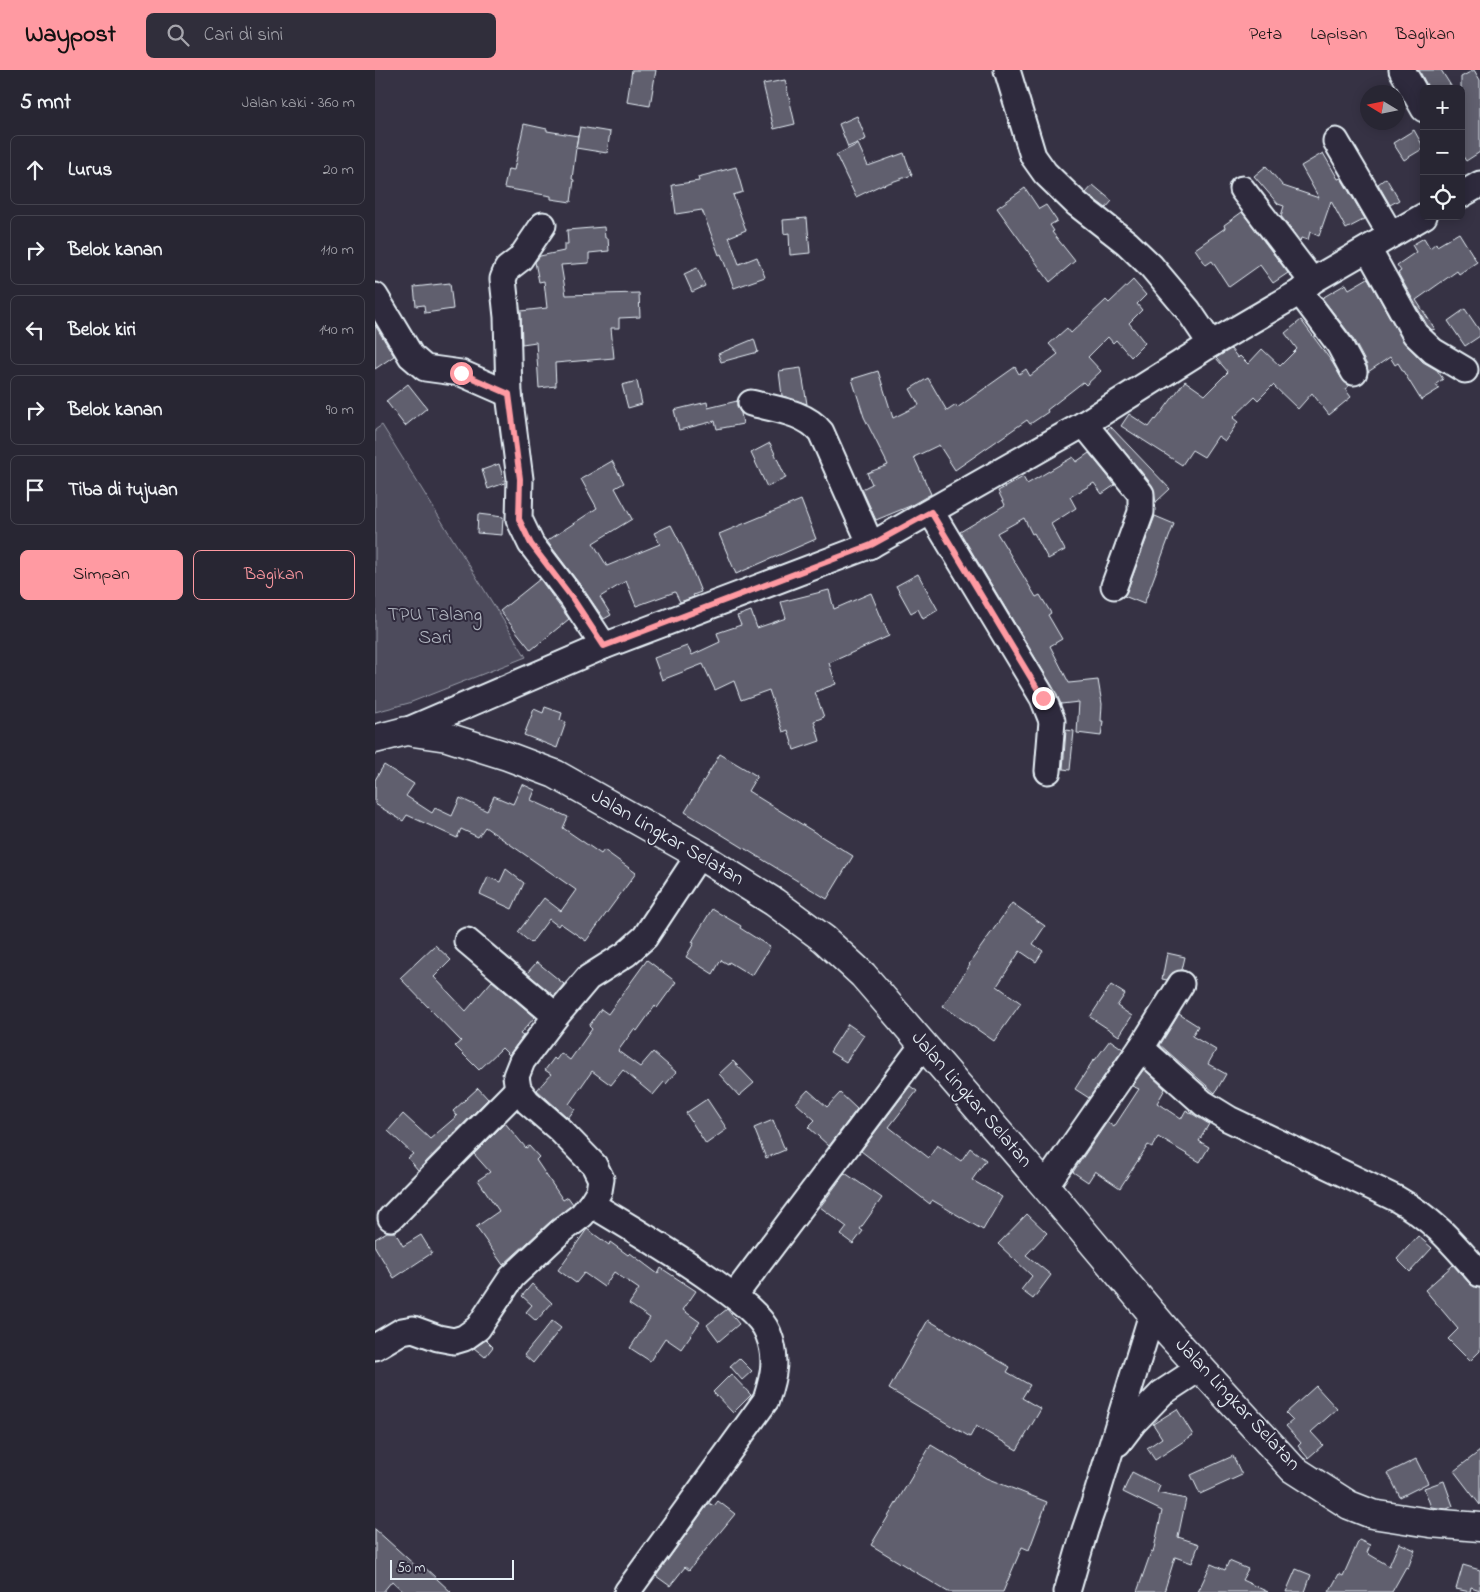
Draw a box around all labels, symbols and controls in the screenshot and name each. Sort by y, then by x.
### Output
search box [146,13,496,58]
text: Waypost [25,18,116,53]
icon: search [164,21,192,49]
text: Cari di sini [204,22,283,49]
text: Peta [1249,22,1282,48]
text: Lapisan [1310,22,1367,48]
text: Bagikan [1395,22,1455,48]
north arrow [1360,85,1405,130]
map controls [1420,85,1465,220]
button: + [1420,85,1465,130]
text: 5 mnt [20,88,71,118]
text: Jalan kaki · 360 m [241,91,355,115]
button: − [1420,130,1465,175]
icon: ahead [21,156,49,184]
text: Lurus [68,157,112,184]
text: 20 m [323,158,354,182]
button: locate [1420,175,1465,220]
icon: right [21,236,49,264]
text: Belok kanan [68,237,162,264]
text: 110 m [320,238,354,262]
icon: left [21,316,49,344]
text: Belok kiri [68,317,136,344]
text: 140 m [319,318,354,342]
route start [450,362,473,385]
icon: right [21,396,49,424]
text: Belok kanan [68,397,162,424]
text: 90 m [326,398,354,422]
icon: arrive [21,476,49,504]
text: Tiba di tujuan [68,477,178,504]
button: Simpan [20,550,183,600]
button: Bagikan [193,550,355,600]
park label: TPU Talang Sari [388,601,482,653]
route end [1032,687,1055,710]
street label: Jalan Lingkar Selatan [584,782,749,895]
street label: Jalan Lingkar Selatan [903,1025,1039,1175]
street label: Jalan Lingkar Selatan [1167,1332,1307,1479]
scale bar [390,1557,514,1580]
text: 50 m [397,1558,425,1579]

